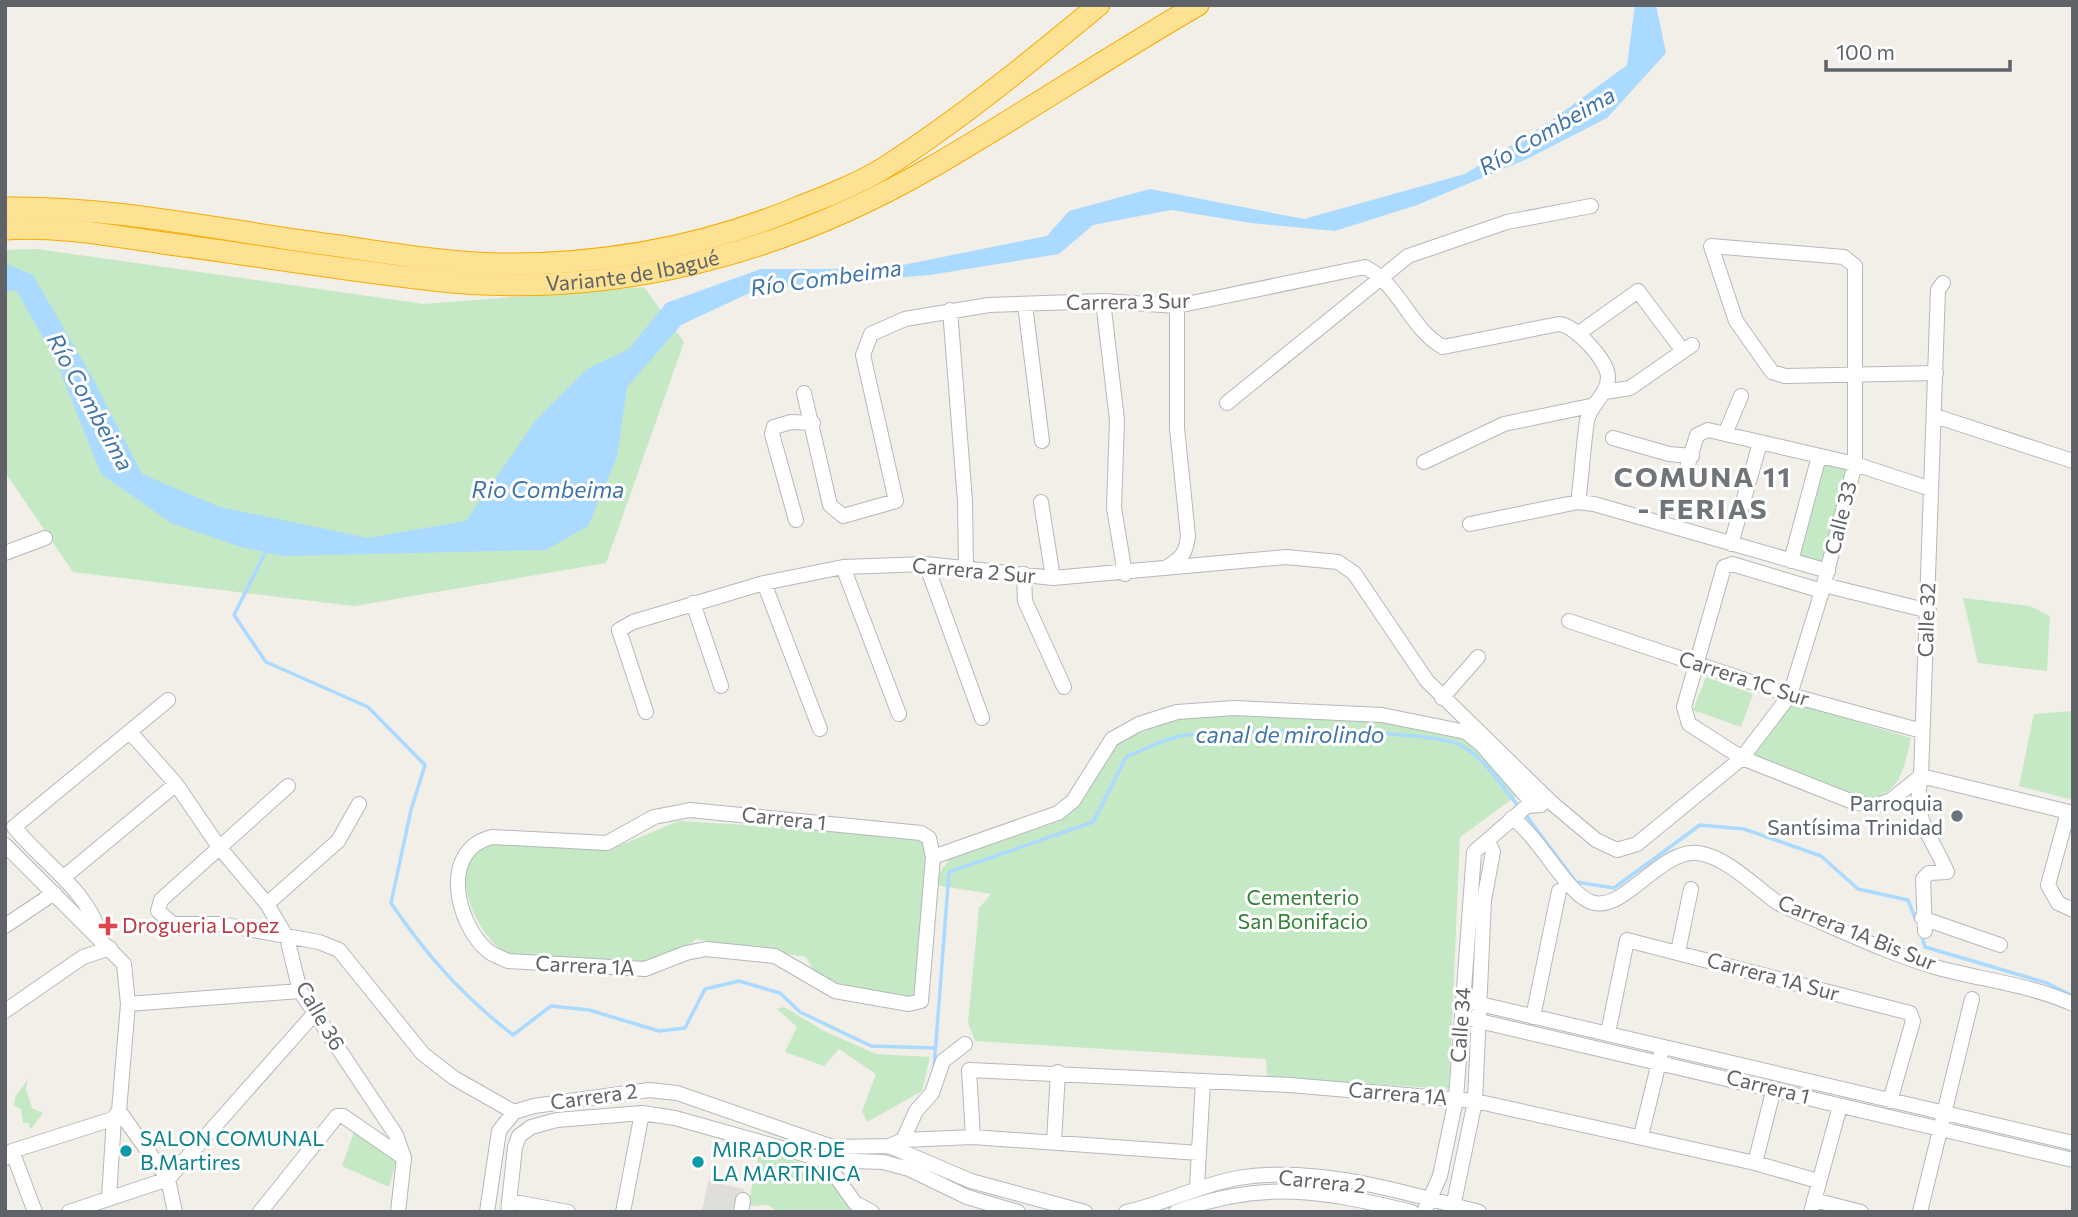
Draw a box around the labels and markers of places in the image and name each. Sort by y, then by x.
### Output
place label: Parroquia Santísima Trinidad [1767,790,1943,839]
marker: Parroquia Santísima Trinidad [1949,808,1965,824]
place label: Drogueria Lopez [122,912,280,937]
marker: Drogueria Lopez [100,918,116,934]
place label: SALON COMUNAL B.Martires [140,1125,324,1174]
place label: MIRADOR DE LA MARTINICA [712,1136,861,1185]
marker: SALON COMUNAL B.Martires [118,1143,134,1159]
marker: MIRADOR DE LA MARTINICA [690,1154,706,1170]

